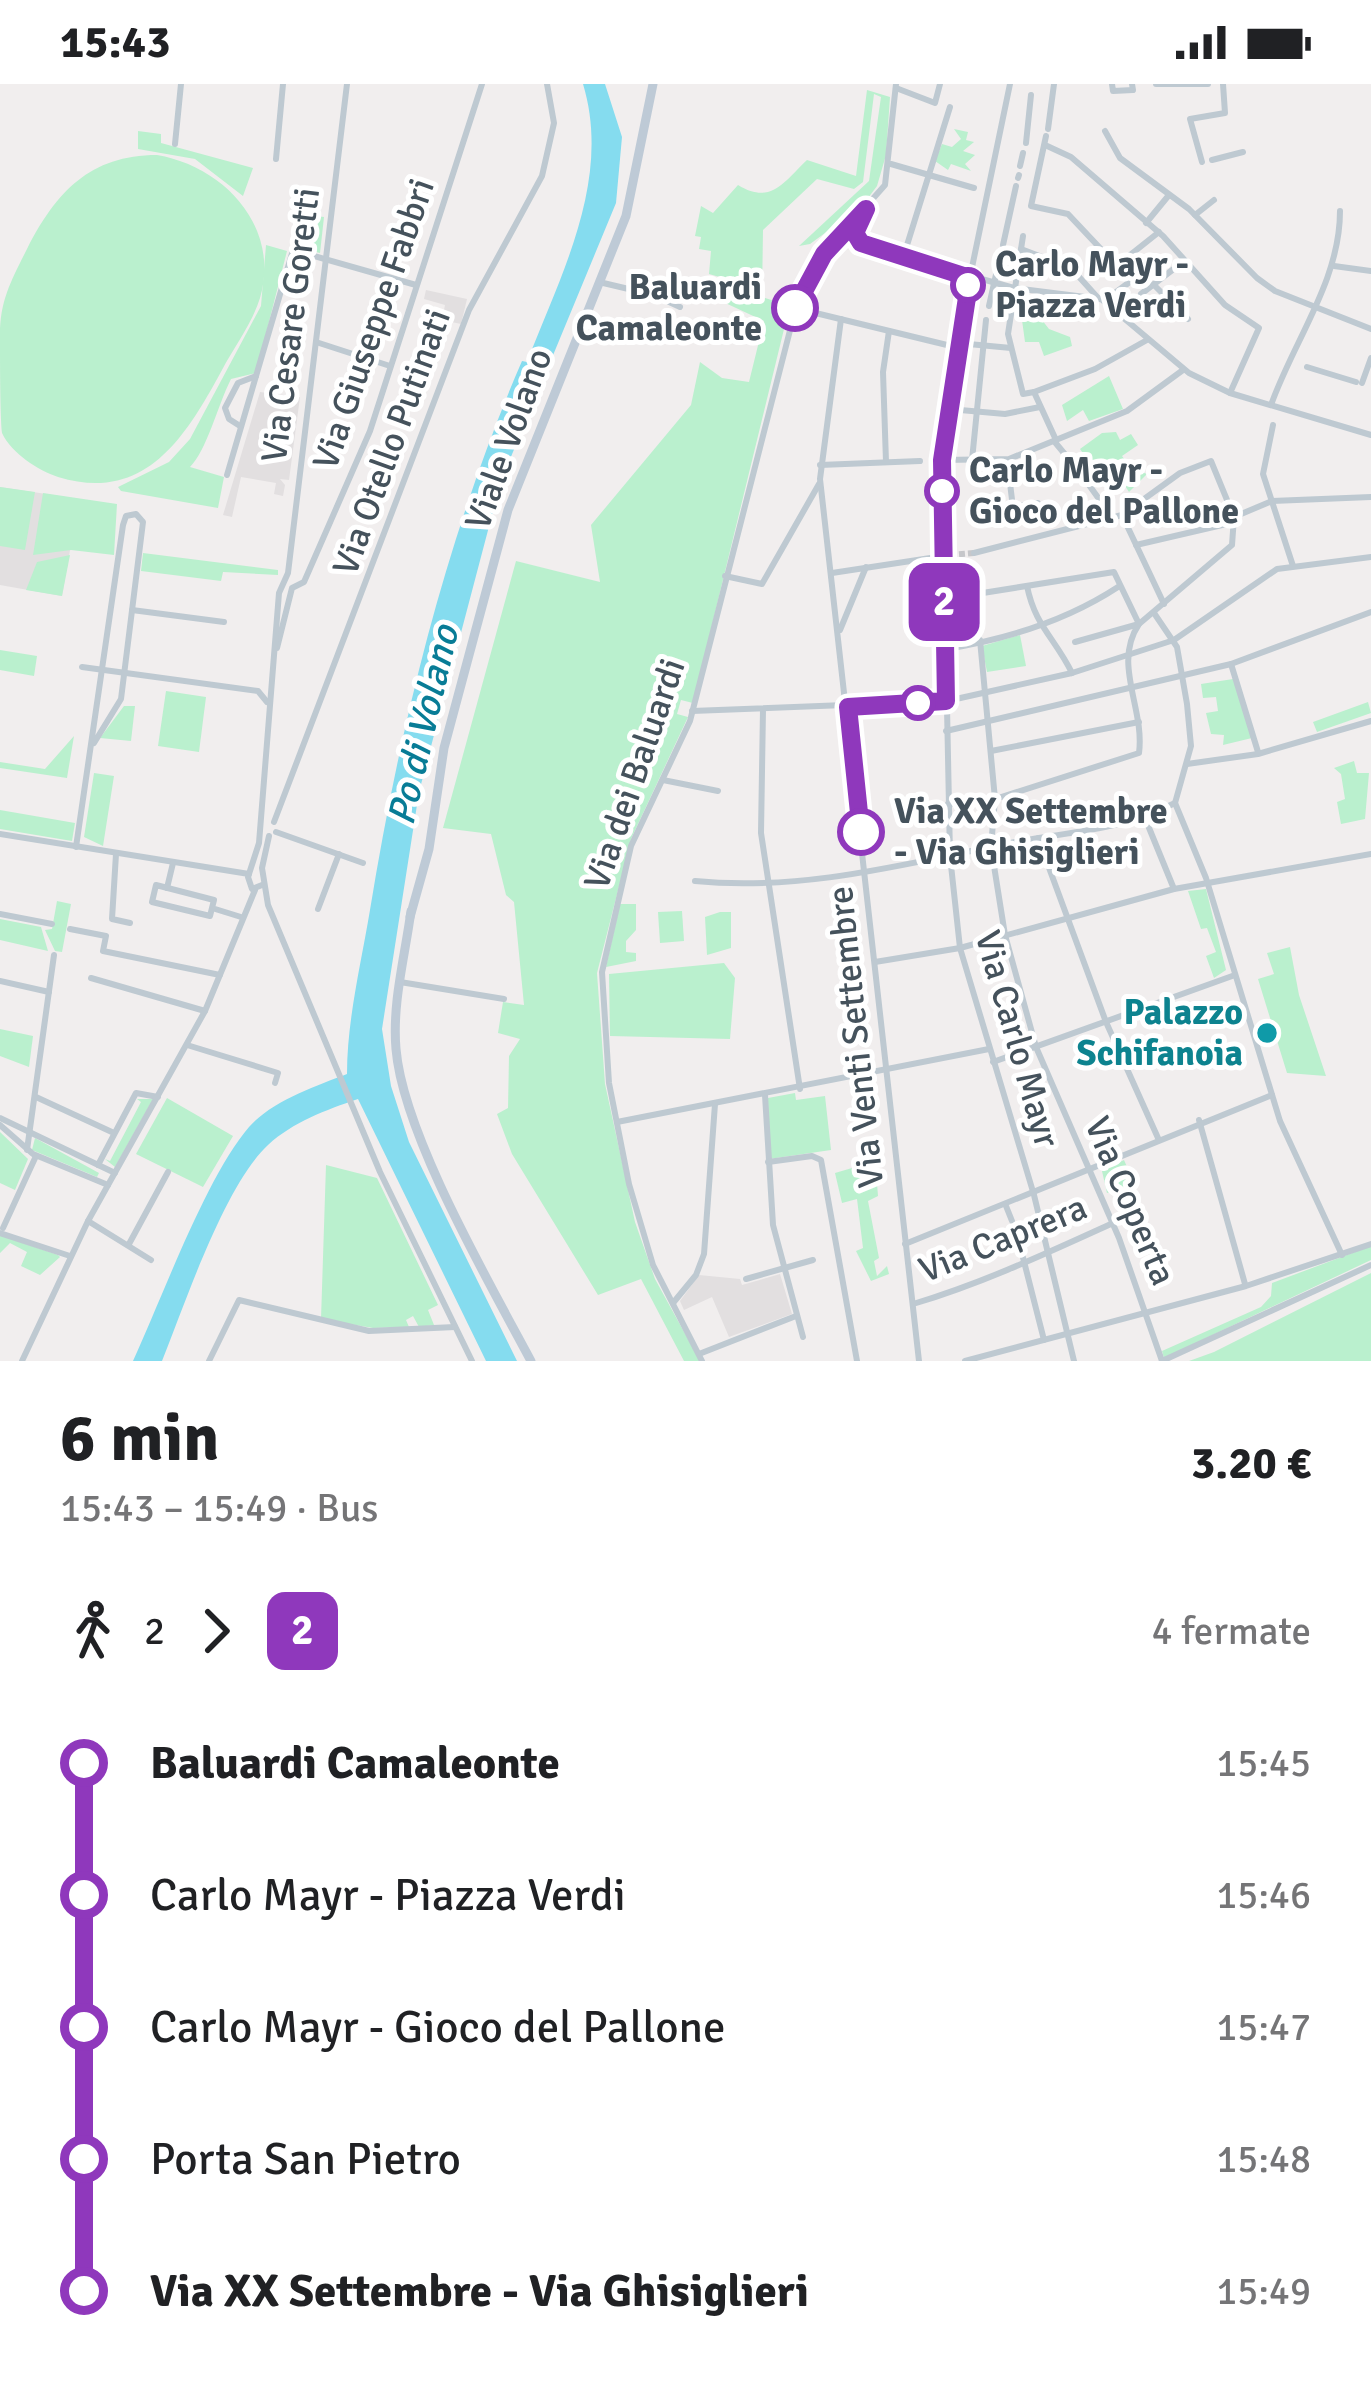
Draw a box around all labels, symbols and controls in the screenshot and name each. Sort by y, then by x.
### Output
text: 15:43 [60,15,170,70]
street label: Via Giuseppe Fabbri [303,173,445,475]
street label: Via Cesare Goretti [252,185,330,465]
place label: Carlo Mayr - Piazza Verdi [995,242,1189,328]
place label: Baluardi Camaleonte [576,265,762,351]
marker: Carlo Mayr - Piazza Verdi [952,269,984,301]
marker: Baluardi Camaleonte [773,286,817,330]
street label: Via Otello Putinati [323,303,461,581]
street label: Viale Volano [455,342,563,536]
place label: Carlo Mayr - Gioco del Pallone [969,448,1239,534]
marker: Carlo Mayr - Gioco del Pallone [926,475,958,507]
line badge: 2 [905,563,983,641]
text: 2 [933,576,955,627]
water label: Po di Volano [377,619,470,829]
street label: Via dei Baluardi [574,653,696,895]
unlabelled marker [902,687,934,719]
place label: Via XX Settembre - Via Ghisiglieri [894,789,1168,875]
marker: Via XX Settembre - Via Ghisiglieri [839,810,883,854]
street label: Via Venti Settembre [818,884,894,1190]
street label: Via Carlo Mayr [965,925,1070,1153]
place label: Palazzo Schifanoia [1077,990,1243,1076]
marker: Palazzo Schifanoia [1254,1020,1280,1046]
street label: Via Coperta [1074,1110,1186,1292]
street label: Via Caprera [912,1185,1094,1293]
text: 6 min [60,1398,219,1479]
text: 3.20 € [1191,1436,1311,1491]
text: 15:43 – 15:49 · Bus [60,1484,378,1532]
icon: walk [60,1598,126,1664]
icon: forward [183,1598,249,1664]
text: 2 [291,1605,314,1656]
text: 2 [144,1607,165,1655]
text: 4 fermate [1152,1607,1311,1655]
text: Baluardi Camaleonte [150,1736,560,1791]
text: 15:45 [1216,1739,1311,1787]
text: Carlo Mayr - Piazza Verdi [150,1868,626,1923]
text: 15:46 [1216,1871,1311,1919]
text: Carlo Mayr - Gioco del Pallone [150,2000,726,2055]
text: 15:47 [1216,2003,1311,2051]
text: Porta San Pietro [150,2132,461,2187]
text: 15:48 [1216,2135,1311,2183]
text: Via XX Settembre - Via Ghisiglieri [150,2264,809,2319]
text: 15:49 [1216,2267,1311,2315]

